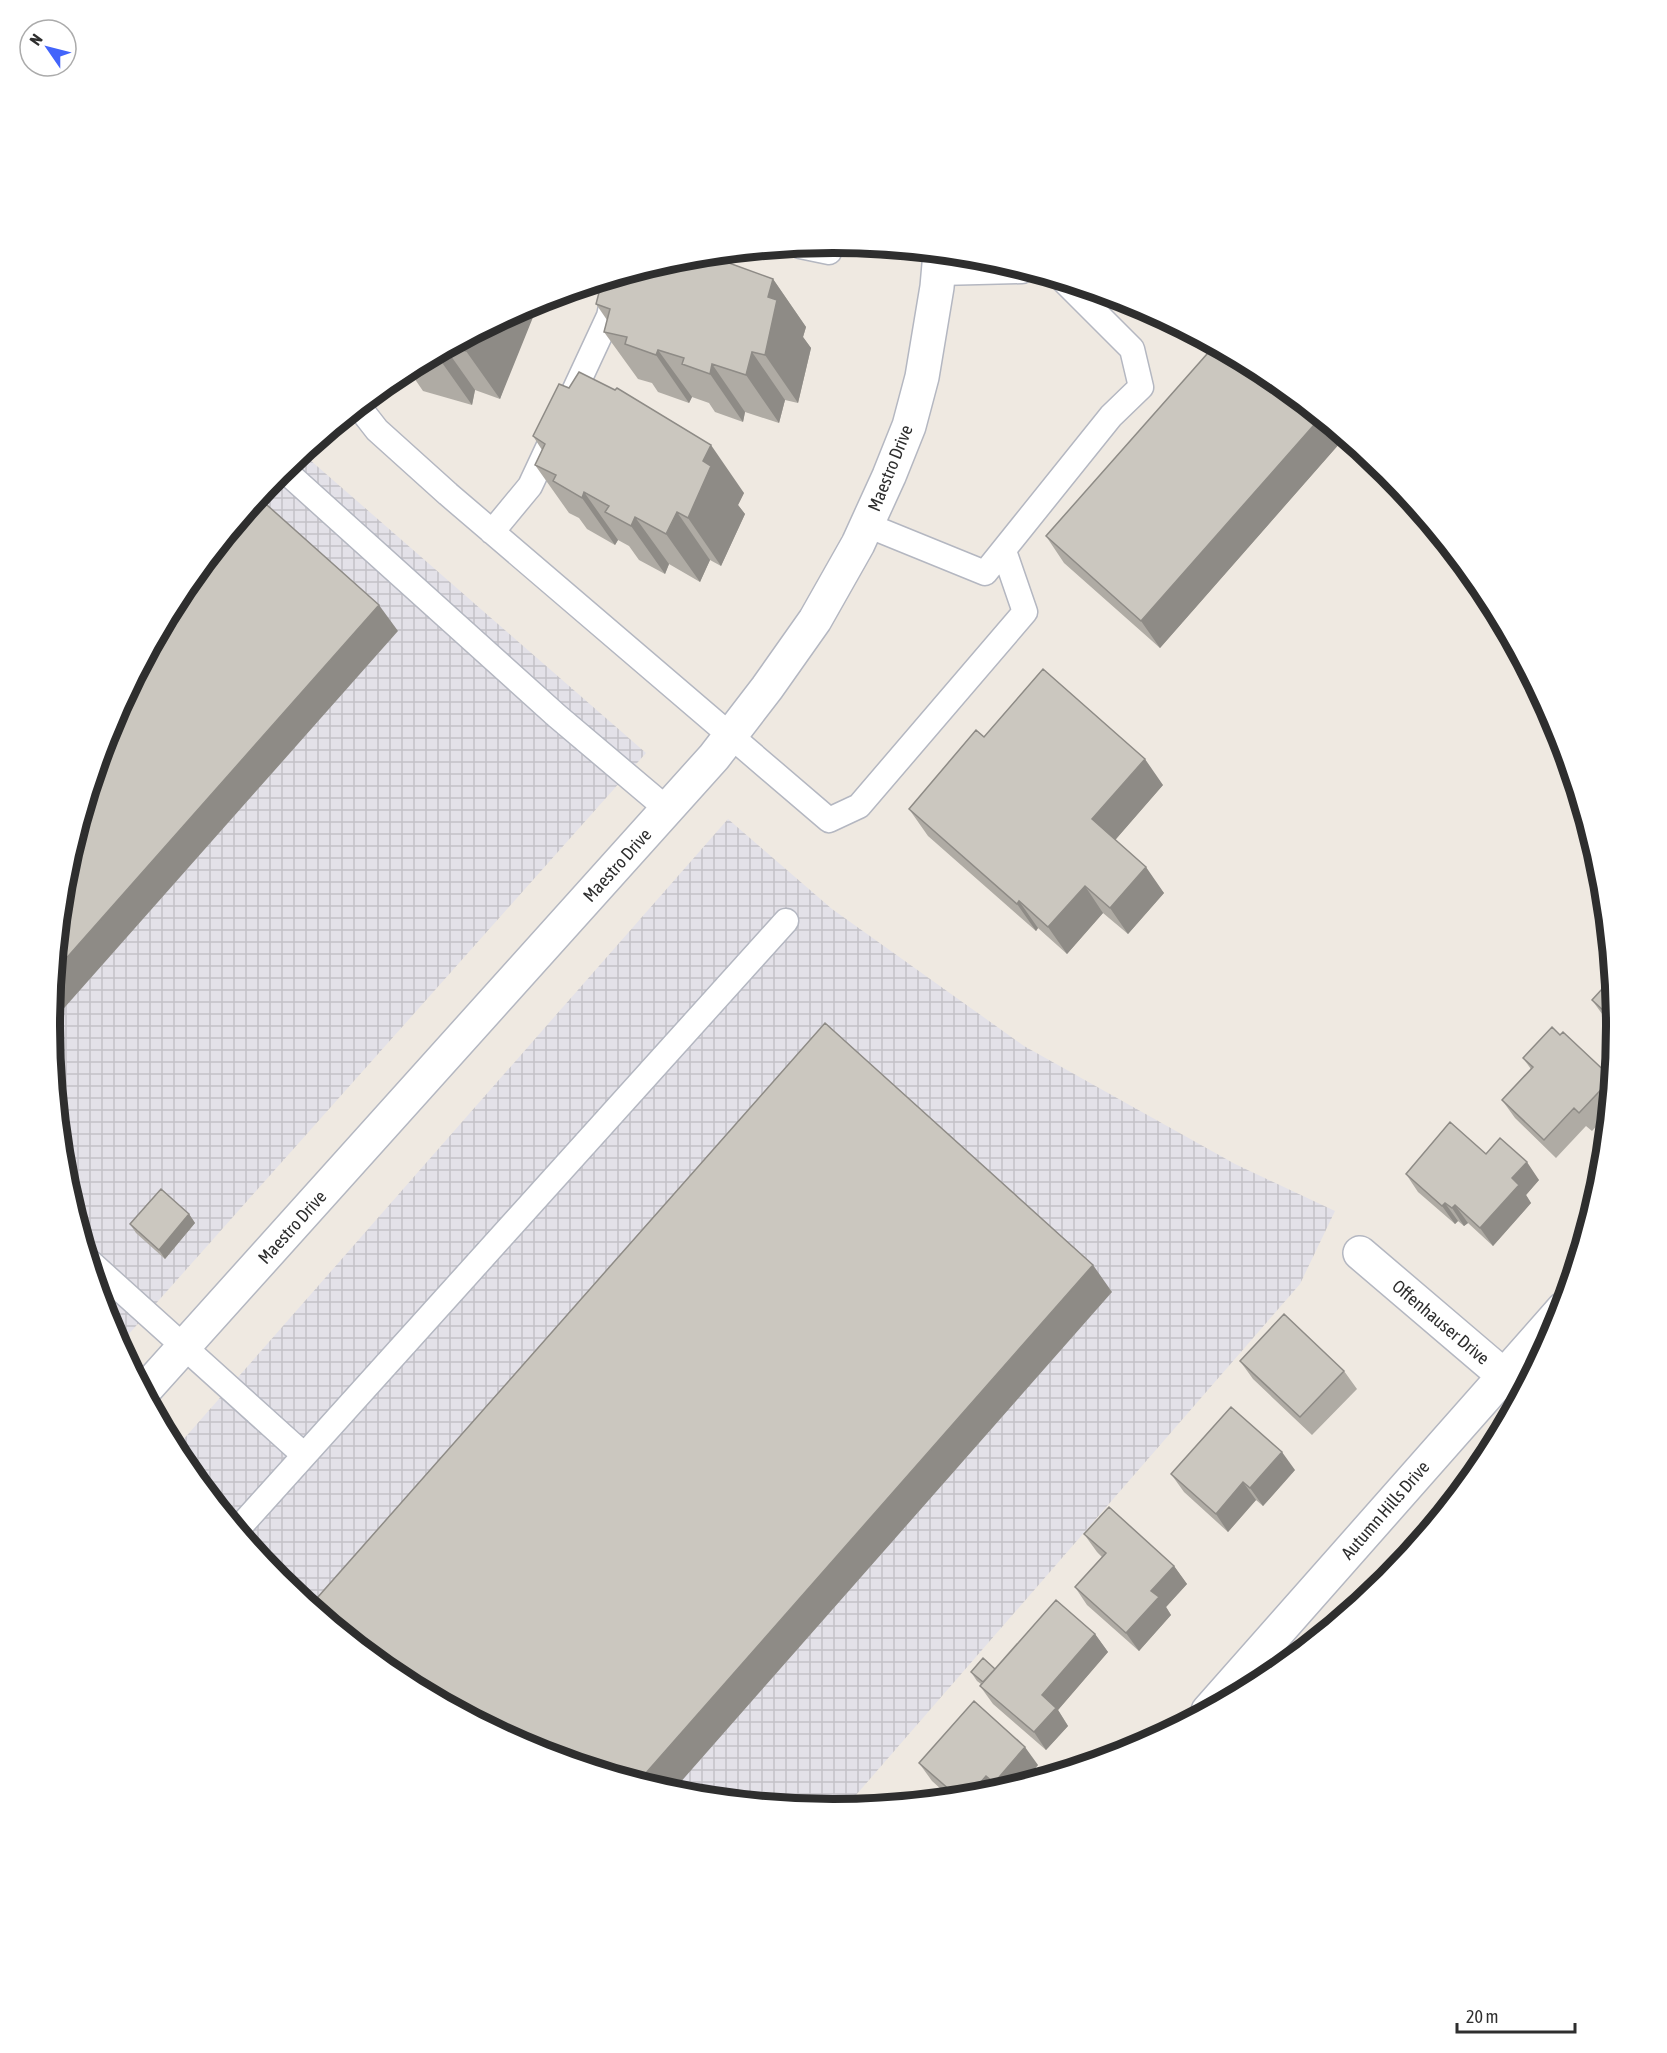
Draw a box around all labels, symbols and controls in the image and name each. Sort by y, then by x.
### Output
north arrow [18,18,78,78]
text: N [26,30,46,48]
street label: Maestro Drive [863,422,917,514]
street label: Maestro Drive [579,824,655,906]
street label: Maestro Drive [254,1186,330,1268]
street label: Offenhauser Drive [1388,1275,1494,1369]
street label: Autumn Hills Drive [1337,1457,1433,1563]
scale bar [1457,1996,1576,2034]
text: 20 m [1466,2006,1498,2027]

